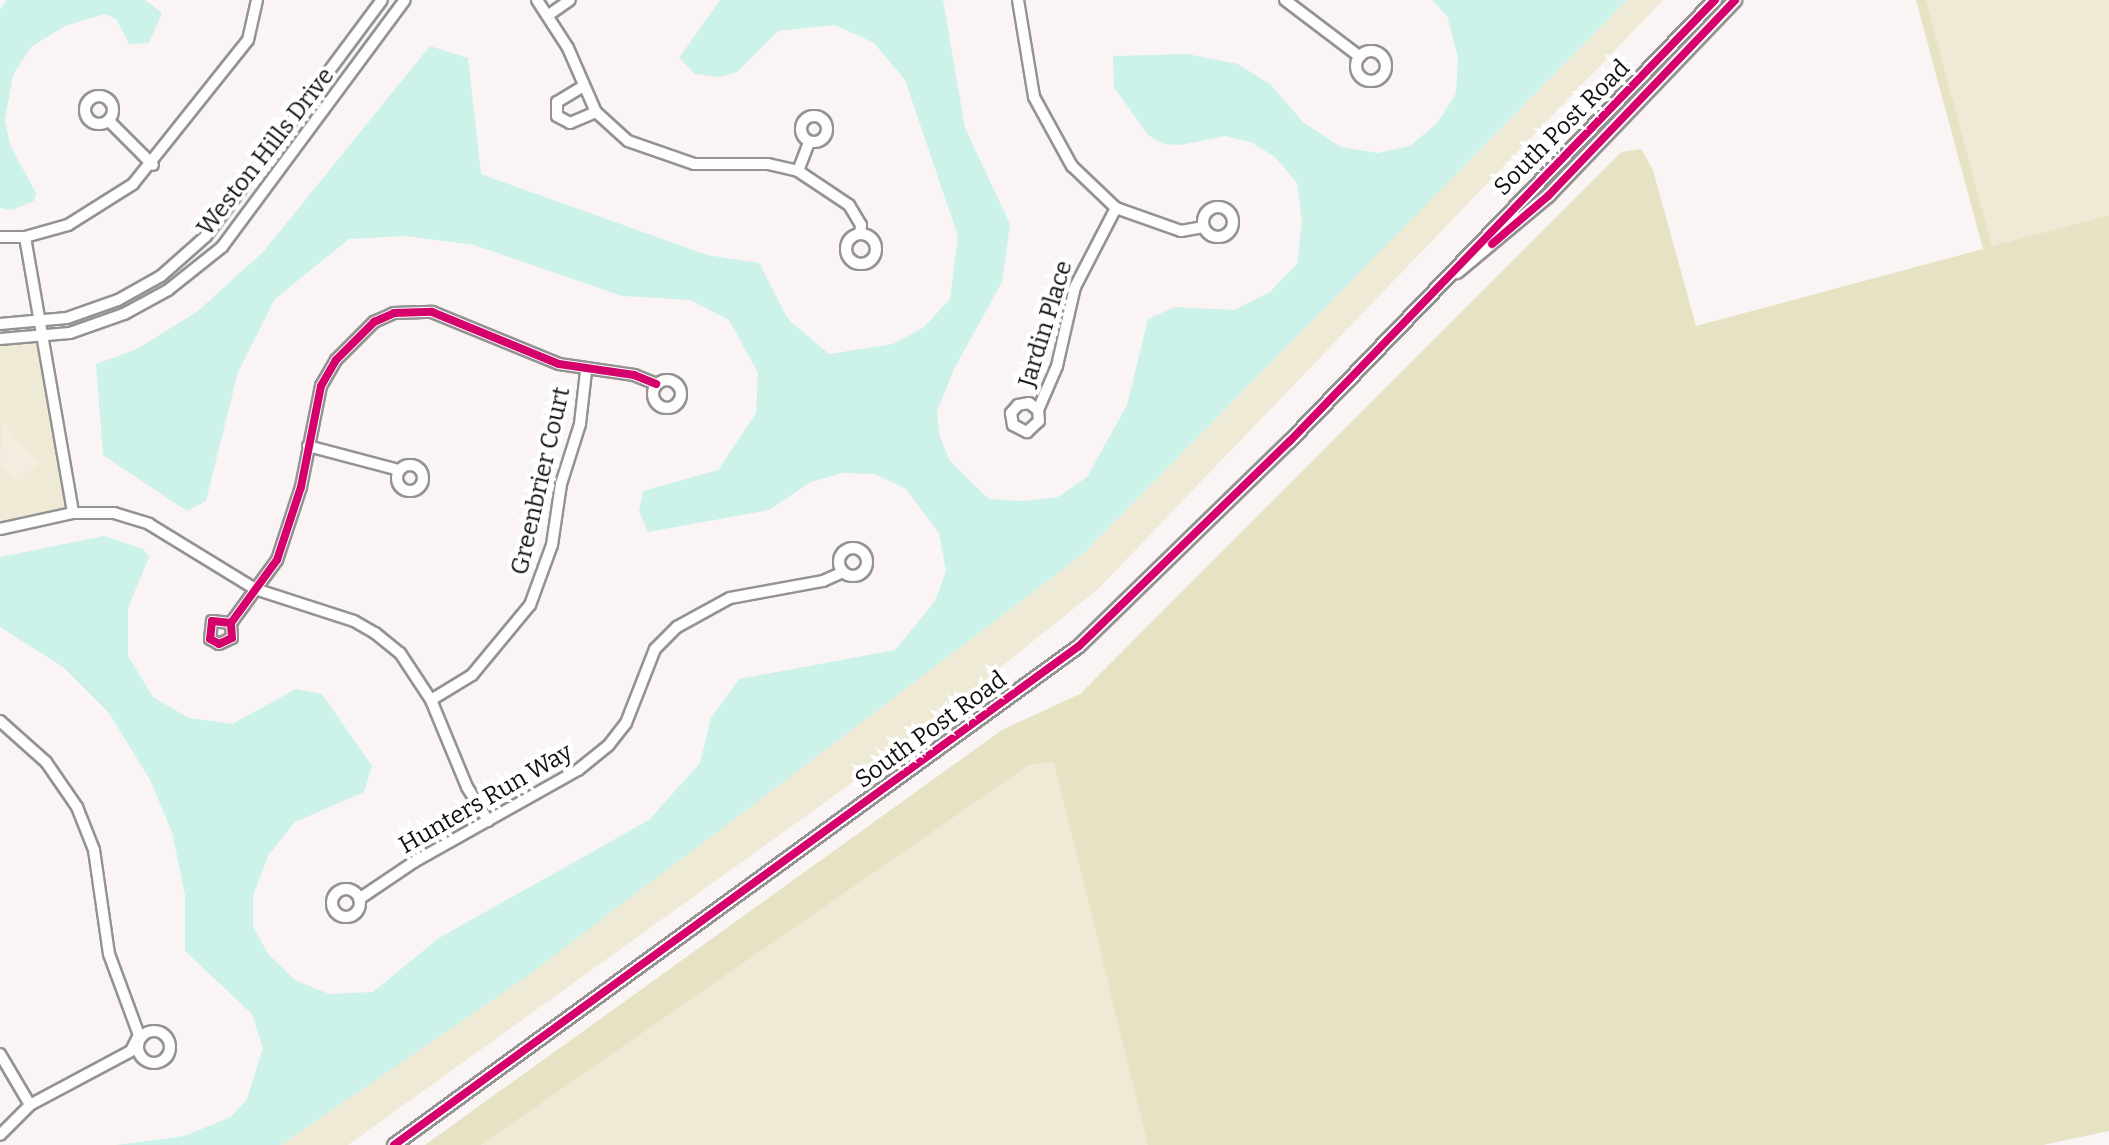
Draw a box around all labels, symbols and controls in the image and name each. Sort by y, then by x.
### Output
street label: South Post Road [1488,54,1636,202]
street label: Weston Hills Drive [192,62,340,242]
street label: Jardin Place [1013,257,1079,391]
street label: Greenbrier Court [505,384,577,578]
street label: South Post Road [850,665,1012,795]
street label: Hunters Run Way [394,738,578,860]

